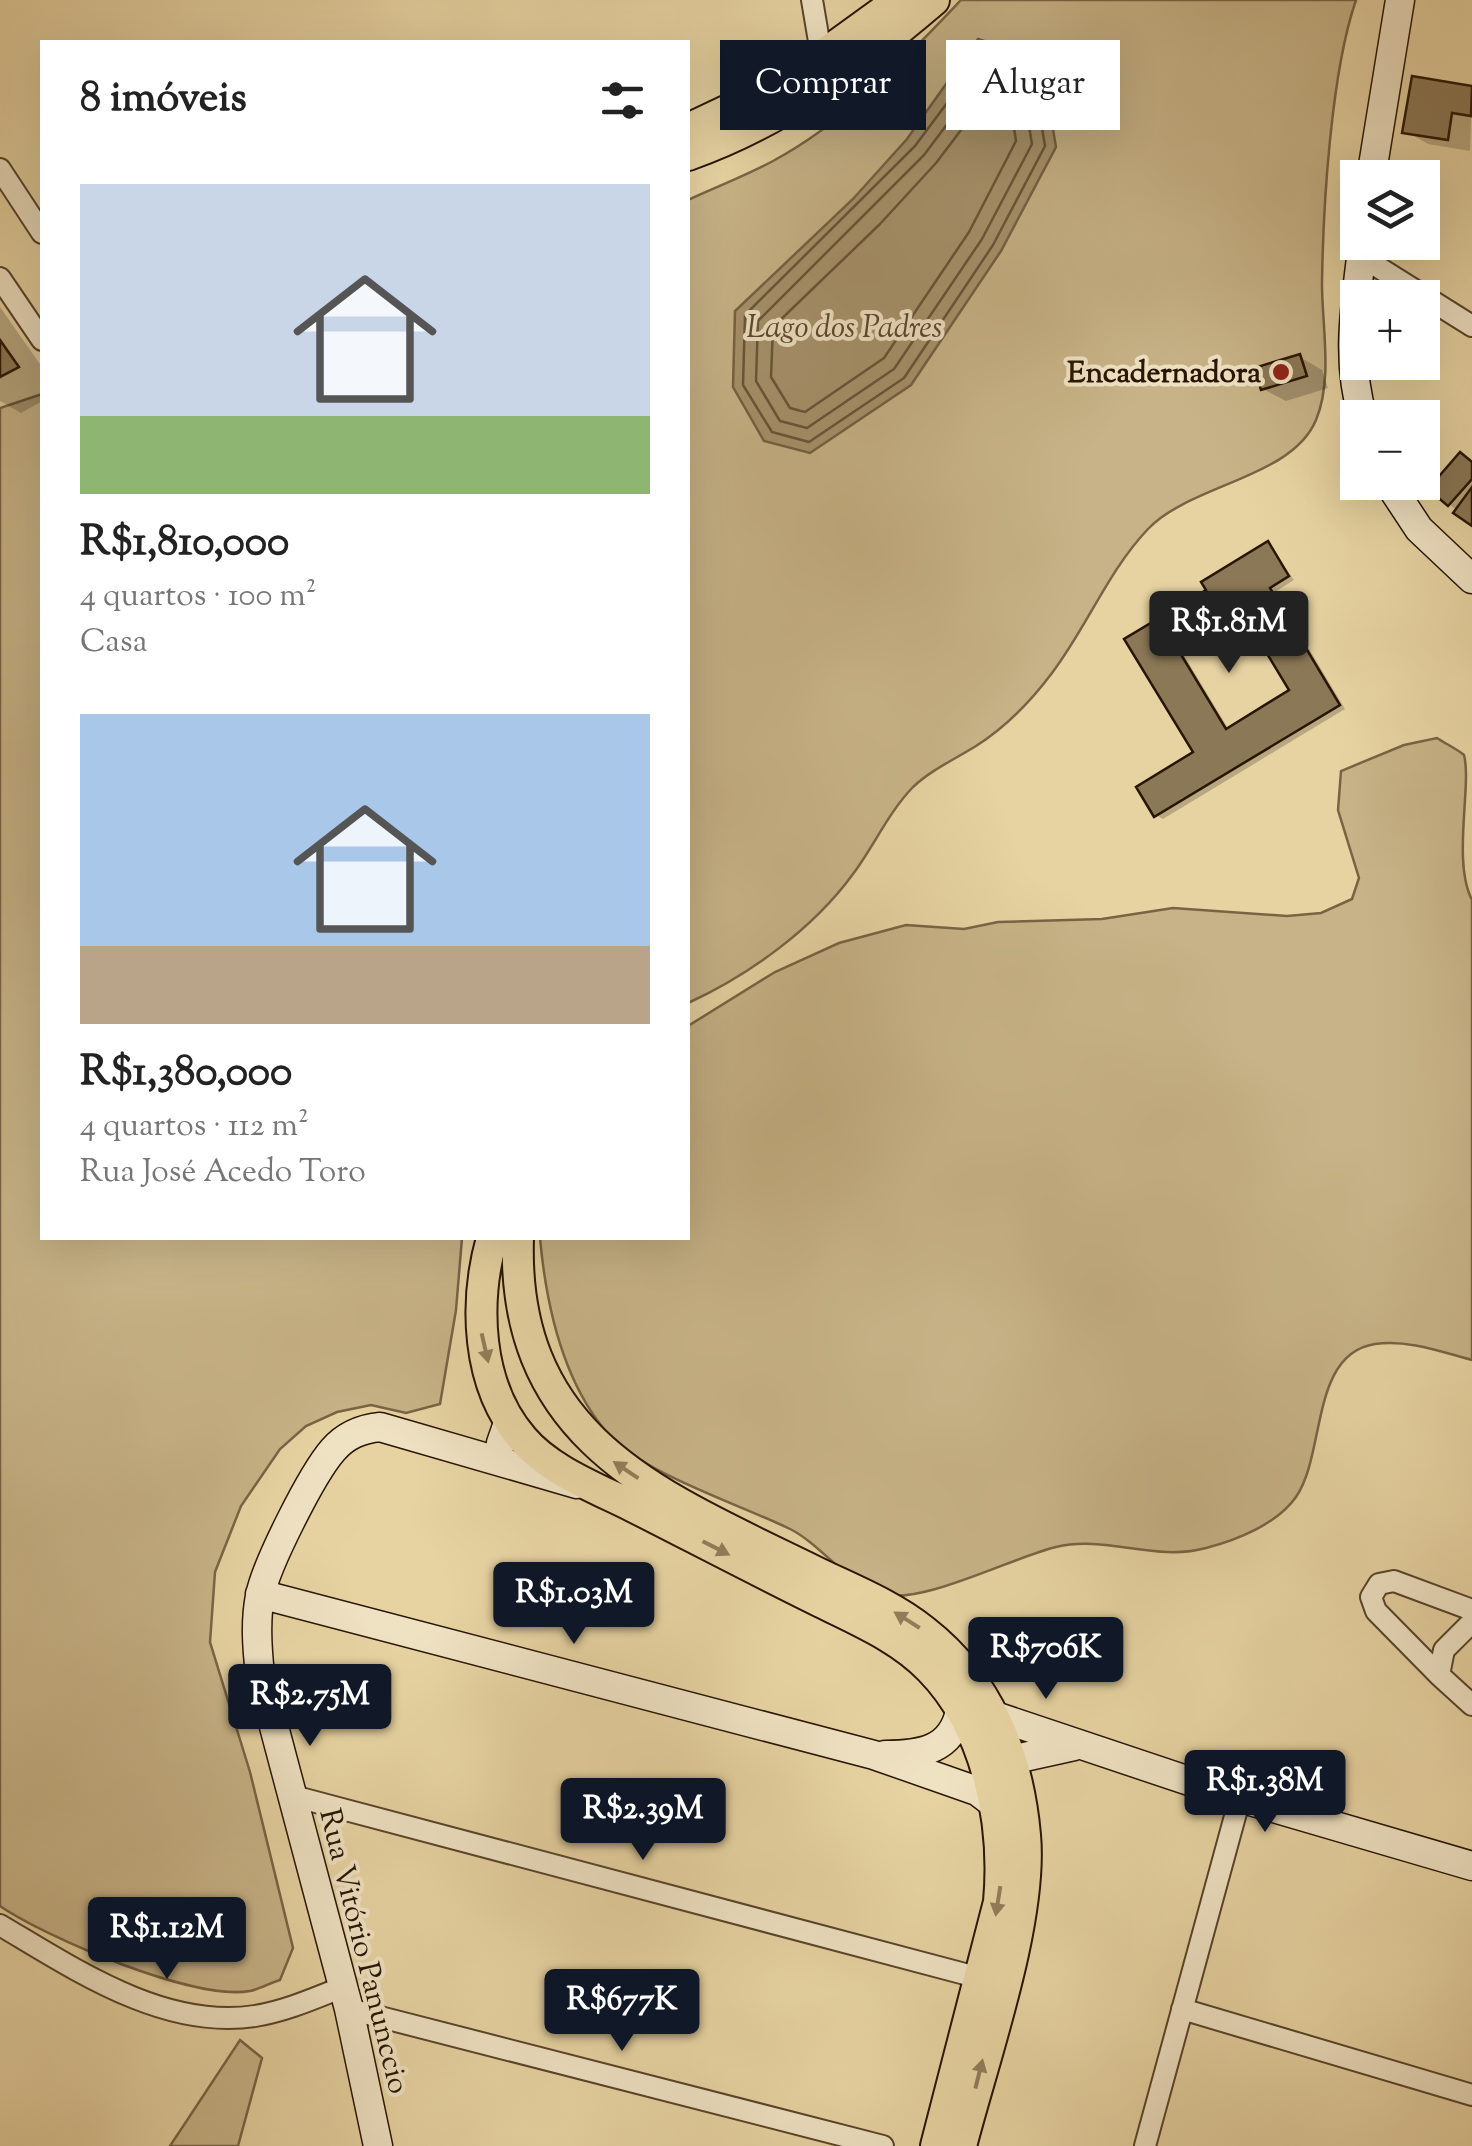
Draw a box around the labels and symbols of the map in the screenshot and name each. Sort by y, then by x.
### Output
water label: Lago dos Padres [746,306,942,352]
place label: Encadernadora [1067,353,1261,396]
marker: Encadernadora [1270,361,1292,383]
pin: R$1.81M [1137,591,1321,676]
one-way arrow [478,1332,493,1363]
one-way arrow [613,1461,639,1480]
one-way arrow [701,1539,730,1556]
pin: R$1.03M [482,1562,666,1647]
one-way arrow [893,1611,920,1629]
pin: R$706K [965,1617,1127,1702]
pin: R$2.75M [218,1664,402,1749]
pin: R$1.38M [1173,1750,1357,1835]
pin: R$2.39M [551,1778,735,1863]
street label: Rua Vitório Panunccio [306,1805,419,2099]
one-way arrow [990,1885,1005,1917]
pin: R$1.12M [75,1897,259,1982]
pin: R$677K [541,1969,703,2054]
one-way arrow [972,2058,987,2089]

